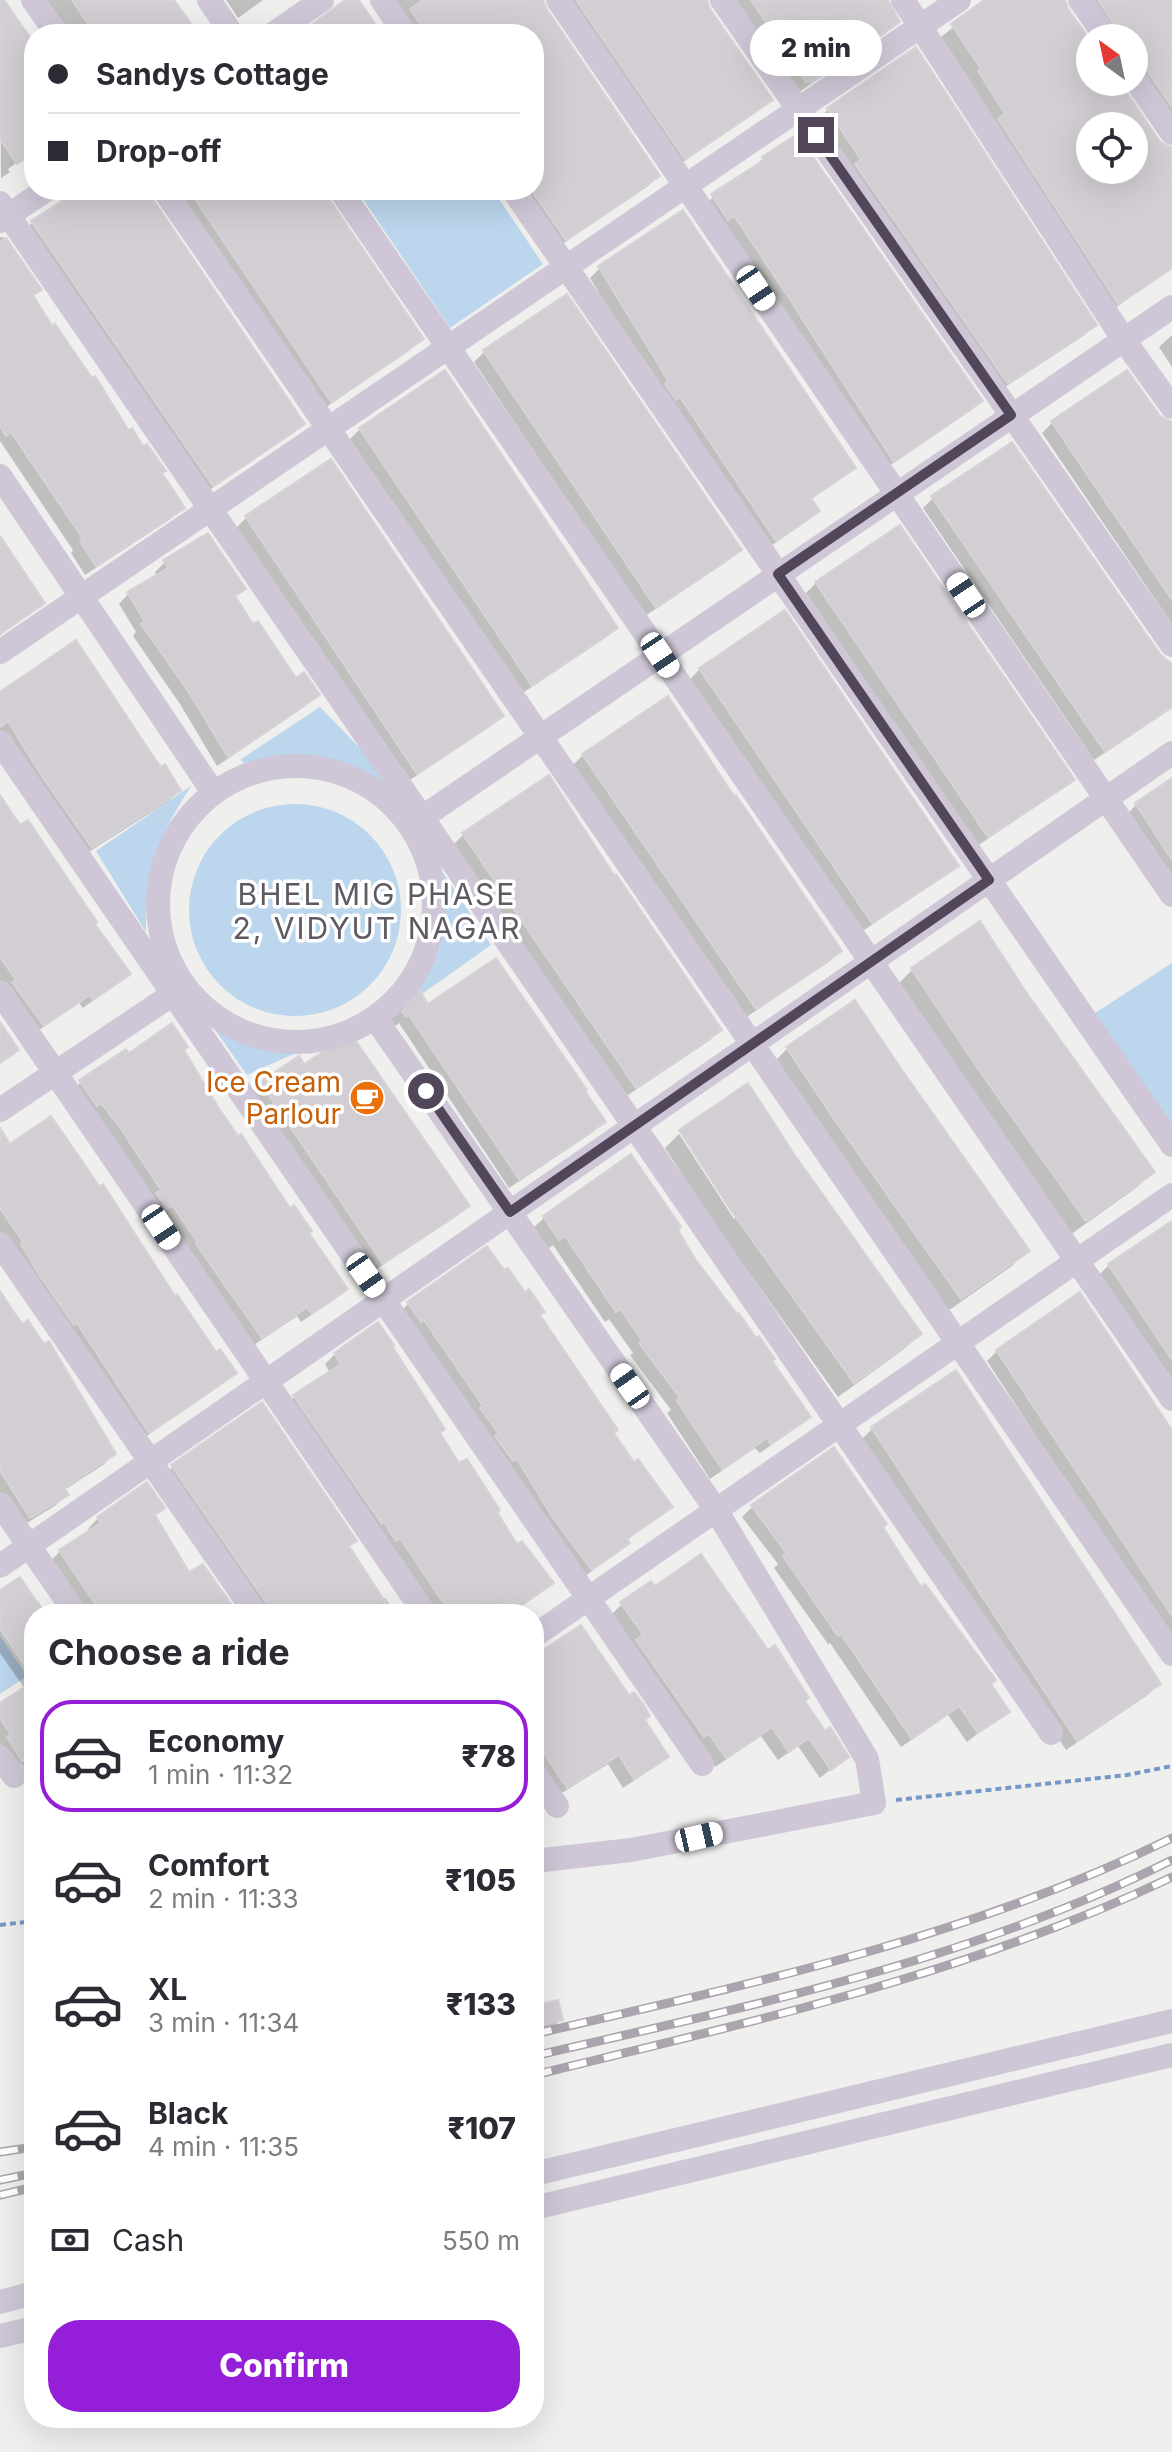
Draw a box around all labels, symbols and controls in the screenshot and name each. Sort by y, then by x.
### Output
callout: 2 min [750,19,882,75]
north arrow [1076,24,1148,96]
map controls [1076,24,1148,184]
text: 2 min [781,32,851,63]
text: Sandys Cottage [96,56,329,92]
button: locate [1076,112,1148,184]
route end [798,117,834,153]
text: Drop-off [96,133,222,169]
car [733,261,779,315]
car [943,568,989,622]
car [637,628,683,682]
district label: BHEL MIG PHASE 2, VIDYUT NAGAR [232,876,522,946]
place label: Ice Cream Parlour [206,1065,341,1131]
route start [408,1073,444,1109]
cafe icon: Ice Cream Parlour [348,1079,386,1117]
car [138,1200,184,1254]
car [342,1248,390,1302]
car [606,1359,654,1413]
text: Choose a ride [48,1630,290,1674]
icon: car [52,1720,124,1792]
text: Economy [148,1723,284,1759]
text: ₹78 [461,1738,516,1774]
text: 1 min · 11:32 [148,1759,293,1790]
car [673,1820,725,1854]
icon: car [52,1844,124,1916]
text: Comfort [148,1847,269,1883]
text: ₹105 [445,1862,516,1898]
text: 2 min · 11:33 [148,1883,298,1914]
icon: car [52,1968,124,2040]
text: XL [148,1971,187,2007]
text: ₹133 [446,1986,516,2022]
text: 3 min · 11:34 [148,2007,299,2038]
icon: car [52,2092,124,2164]
text: Black [148,2095,228,2131]
text: ₹107 [447,2110,516,2146]
text: 4 min · 11:35 [148,2131,299,2162]
icon: cash [48,2218,92,2262]
text: Cash [112,2222,184,2258]
text: 550 m [442,2225,520,2256]
button: Confirm [48,2320,520,2412]

